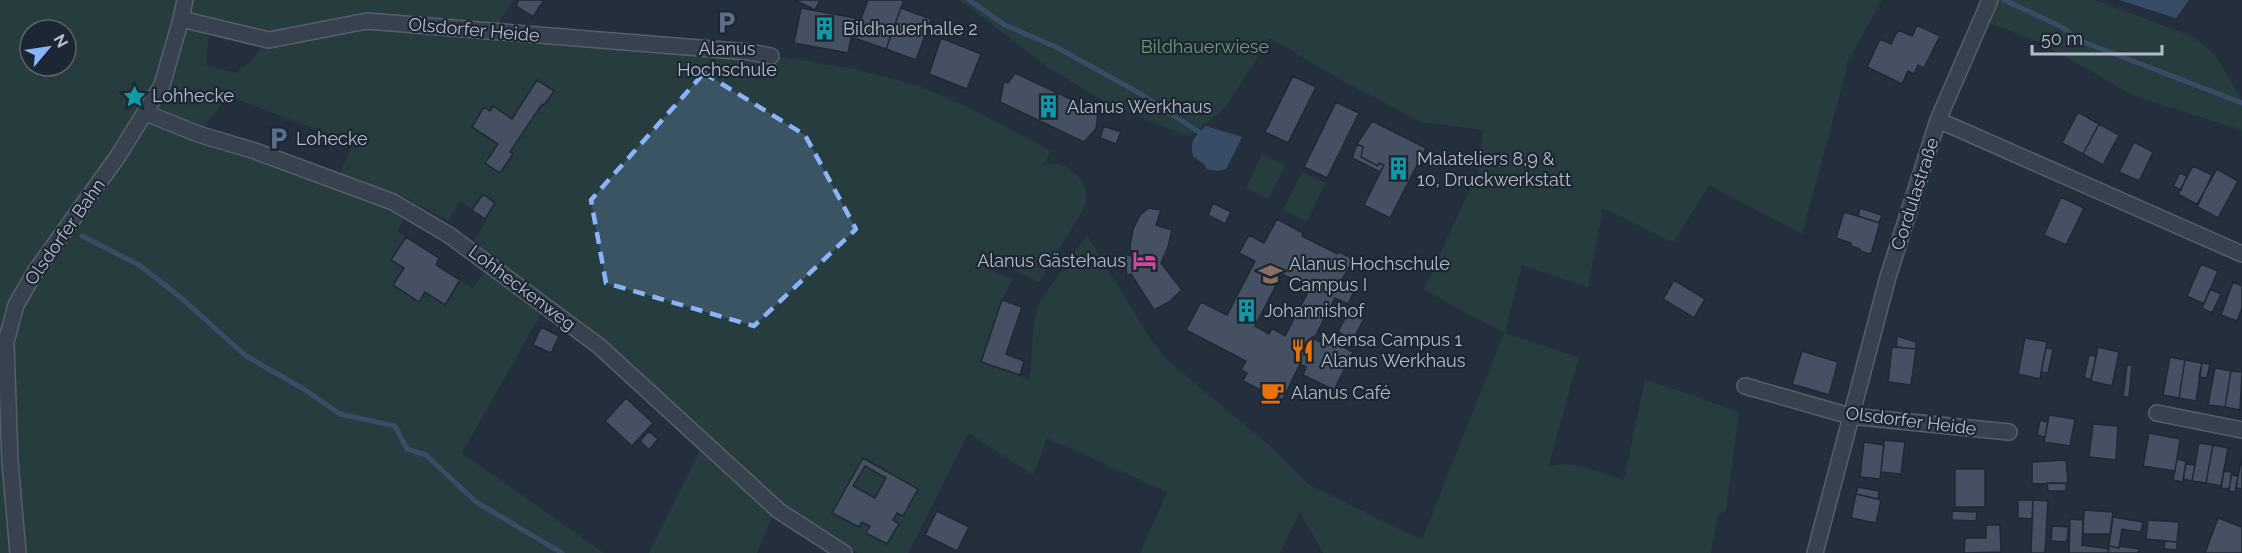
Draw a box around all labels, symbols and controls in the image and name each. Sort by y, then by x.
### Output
parking icon: Alanus Hochschule [714,10,740,36]
street label: Olsdorfer Heide [408,13,541,46]
building icon: Bildhauerhalle 2 [812,16,838,42]
north arrow [18,18,78,78]
place label: Bildhauerhalle 2 [843,18,978,39]
scale bar [2032,18,2162,56]
text: 50 m [2041,28,2083,49]
text: N [49,31,72,51]
park label: Bildhauerwiese [1141,36,1270,57]
place label: Alanus Hochschule [677,38,777,80]
place icon: Lohhecke [121,83,147,109]
place label: Lohhecke [152,85,234,106]
building icon: Alanus Werkhaus [1036,94,1062,120]
place label: Alanus Werkhaus [1067,96,1212,117]
parking icon: Lohecke [265,126,291,152]
place label: Lohecke [296,128,368,149]
street label: Cordulastraße [1886,135,1943,253]
place label: Malateliers 8,9 & 10, Druckwerkstatt [1417,148,1571,190]
building icon: Malateliers 8,9 & 10, Druckwerkstatt [1386,156,1412,182]
street label: Olsdorfer Bahn [20,175,109,289]
street label: Lohheckenweg [465,241,580,335]
hotel icon: Alanus Gästehaus [1131,248,1157,274]
place label: Alanus Gästehaus [977,250,1126,271]
place label: Alanus Hochschule Campus I [1289,253,1450,295]
school or university icon: Alanus Hochschule Campus I [1258,261,1284,287]
building icon: Johannishof [1233,298,1259,324]
place label: Johannishof [1264,300,1365,321]
place label: Mensa Campus 1 Alanus Werkhaus [1321,329,1466,371]
restaurant icon: Mensa Campus 1 Alanus Werkhaus [1290,337,1316,363]
cafe icon: Alanus Café [1260,380,1286,406]
place label: Alanus Café [1291,382,1391,403]
street label: Olsdorfer Heide [1845,402,1978,439]

